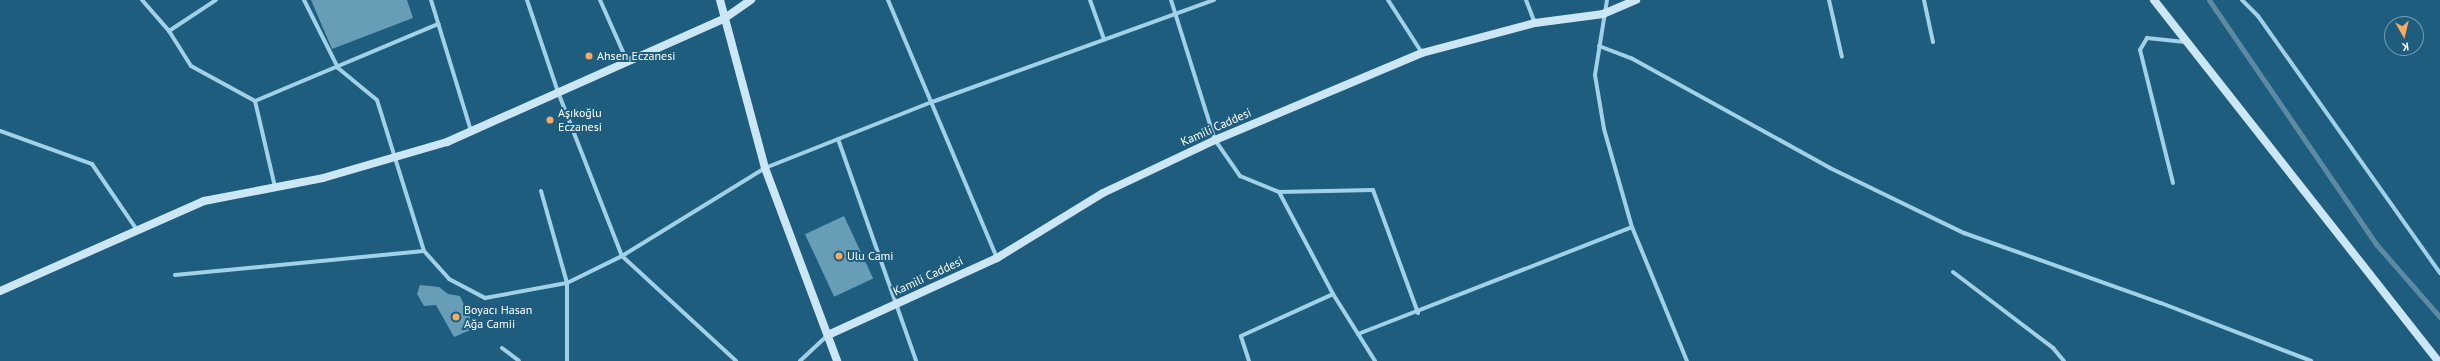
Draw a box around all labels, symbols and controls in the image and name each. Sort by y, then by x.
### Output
north arrow [2384,16,2424,56]
text: K [2401,39,2410,54]
place label: Ahsen Eczanesi [597,49,675,63]
marker: Ahsen Eczanesi [584,51,594,61]
street label: Kamili Caddesi [1178,105,1254,149]
place label: Aşıkoğlu Eczanesi [558,106,602,134]
marker: Aşıkoğlu Eczanesi [545,115,555,125]
place label: Ulu Cami [847,249,894,263]
marker: Ulu Cami [834,251,844,261]
street label: Kamili Caddesi [891,253,965,299]
place label: Boyacı Hasan Ağa Camii [464,303,532,331]
marker: Boyacı Hasan Ağa Camii [451,312,461,322]

